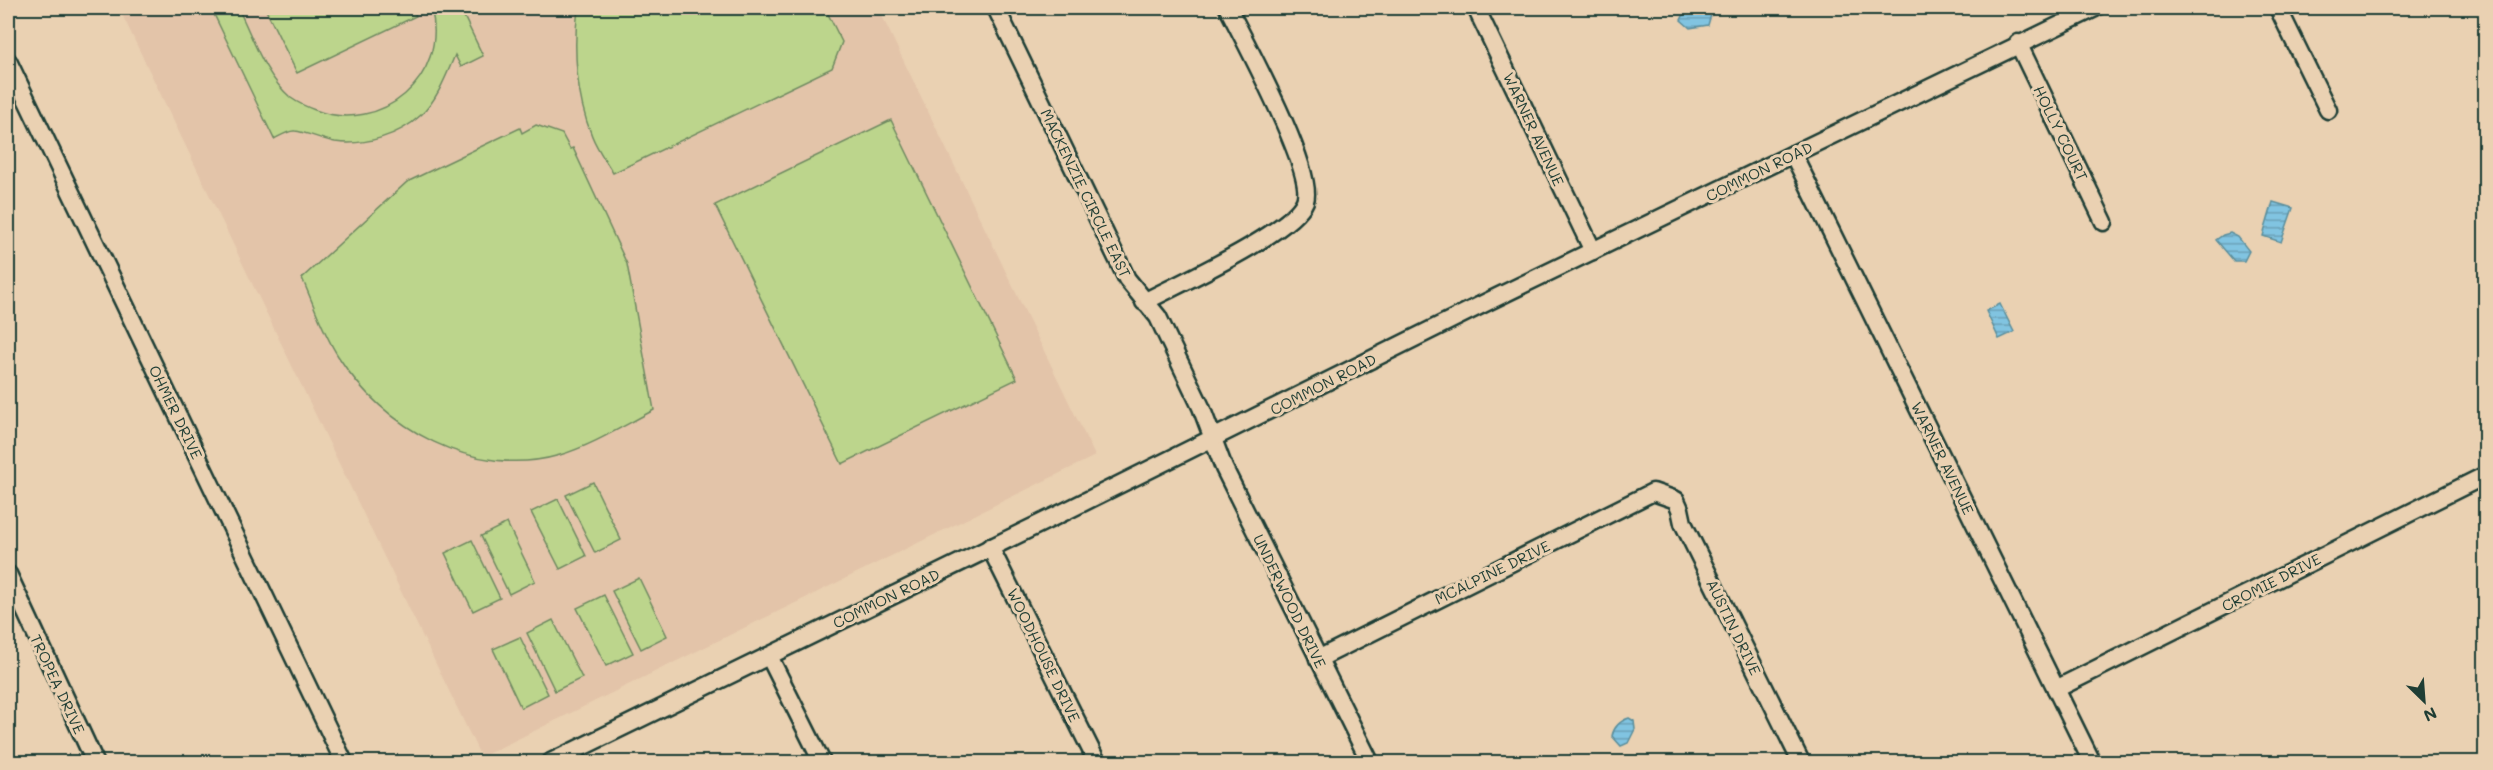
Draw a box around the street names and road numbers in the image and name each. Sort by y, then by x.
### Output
street label: WARNER AVENUE [1499,69,1569,189]
street label: HOLLY COURT [2029,82,2093,184]
street label: MACKENZIE CIRCLE EAST [1036,105,1136,281]
street label: COMMON ROAD [1702,136,1816,206]
street label: COMMON ROAD [1267,349,1379,419]
street label: OHMER DRIVE [145,362,208,463]
street label: WARNER AVENUE [1907,398,1979,518]
street label: UNDERWOOD DRIVE [1249,531,1331,672]
street label: MCALPINE DRIVE [1431,535,1553,609]
street label: CROMIE DRIVE [2218,548,2324,616]
street label: COMMON ROAD [829,563,943,633]
street label: AUSTIN DRIVE [1702,576,1766,679]
street label: WOODHOUSE DRIVE [1003,585,1085,726]
street label: TROPEA DRIVE [26,631,90,737]

